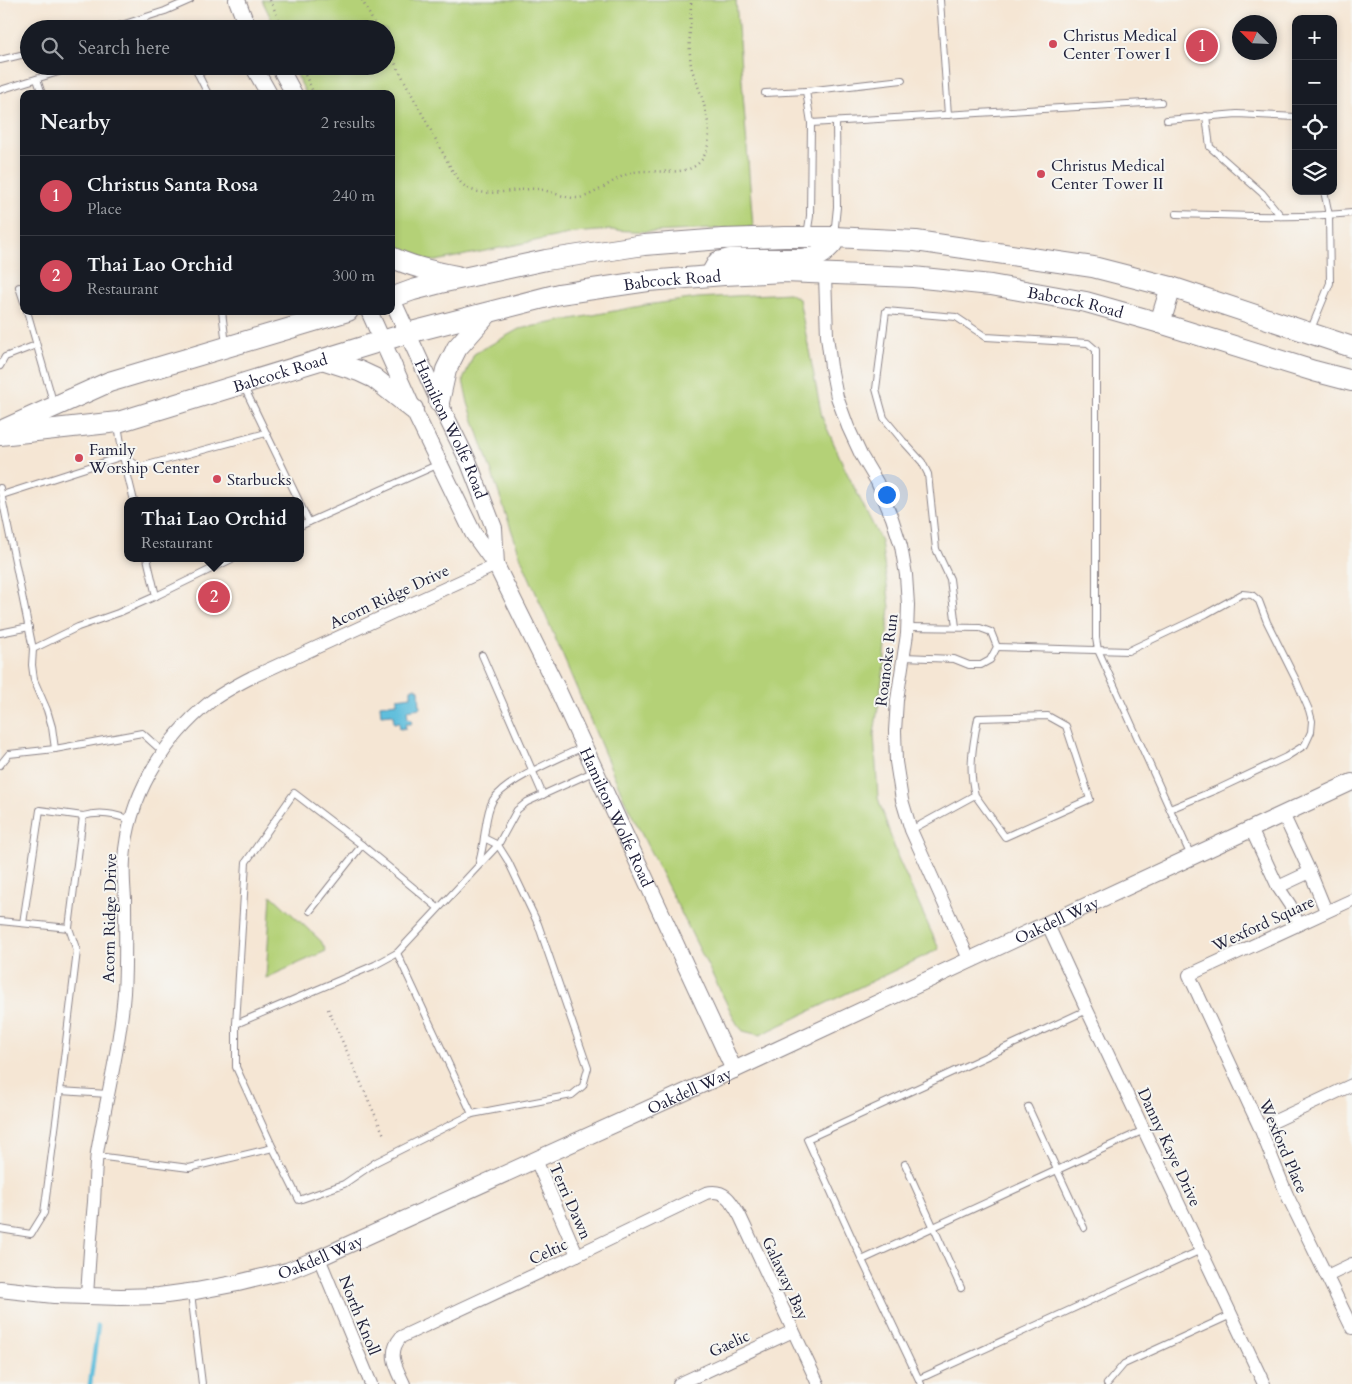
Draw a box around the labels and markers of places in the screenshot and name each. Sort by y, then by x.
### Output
place label: Christus Medical Center Tower I [1063,25,1177,65]
pin: 1 [1186,27,1218,65]
marker: Christus Medical Center Tower I [1047,38,1059,50]
place label: Christus Medical Center Tower II [1051,155,1165,195]
marker: Christus Medical Center Tower II [1035,168,1047,180]
place label: Family Worship Center [88,439,200,479]
marker: Family Worship Center [73,452,85,464]
place label: Starbucks [227,469,291,491]
marker: Starbucks [211,473,223,485]
pin: 2 [198,578,230,616]

